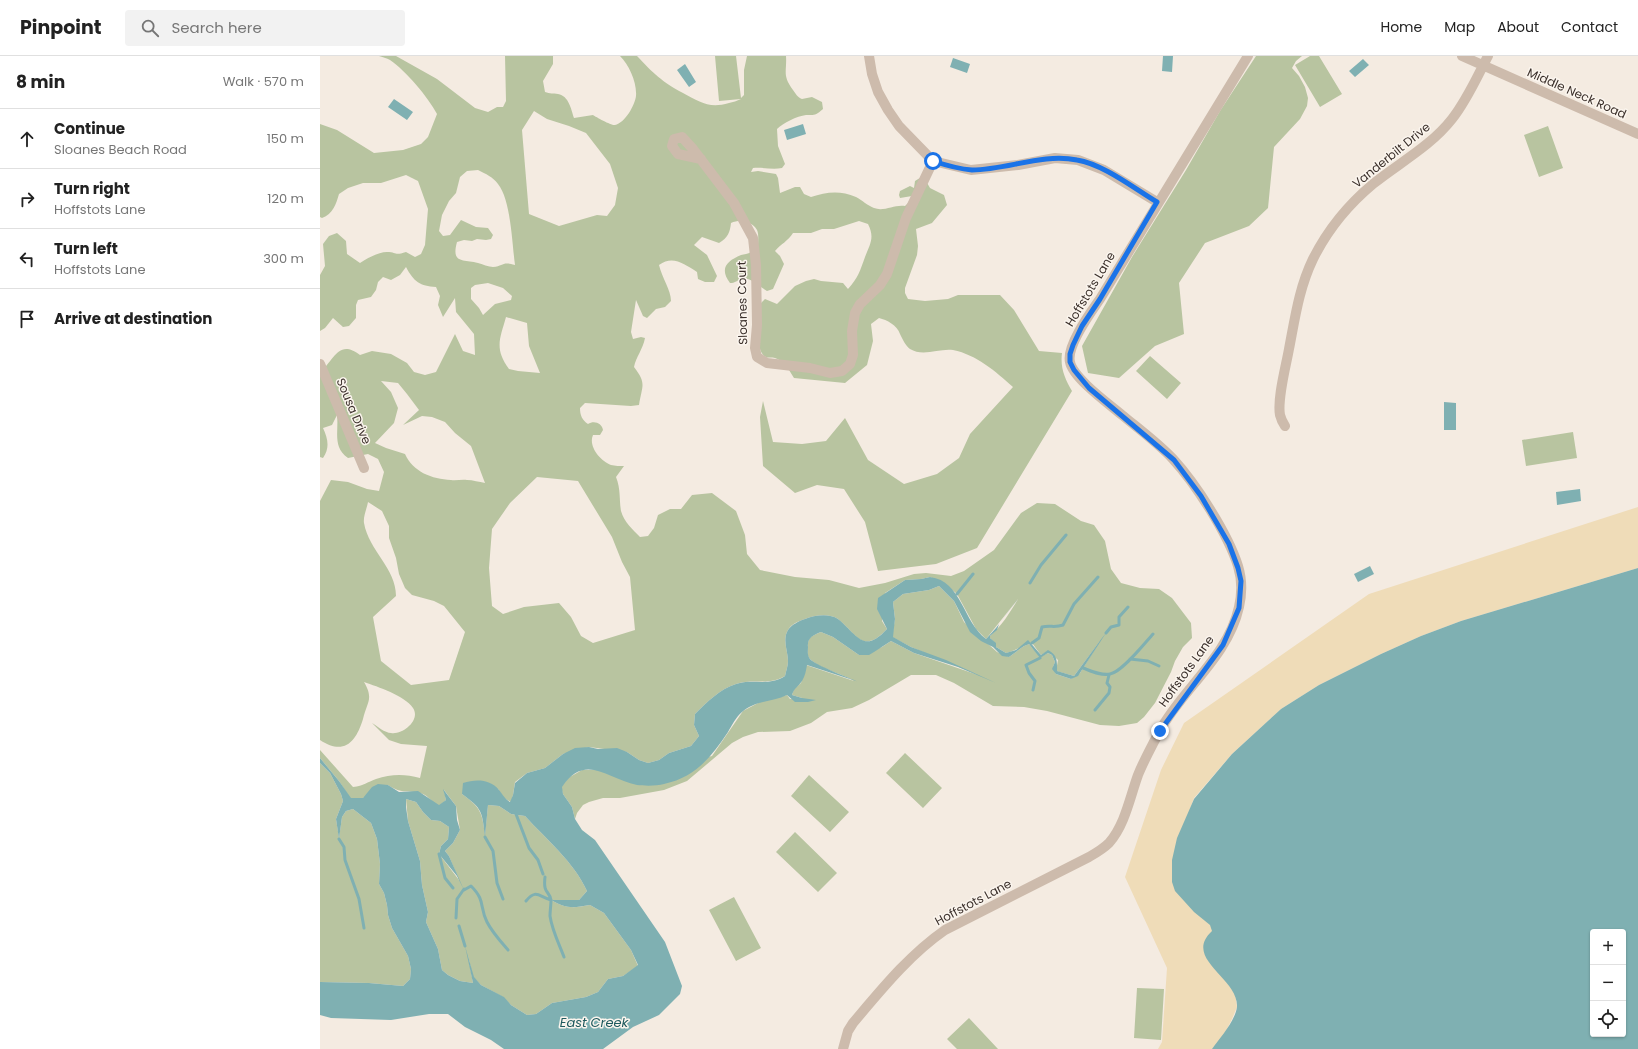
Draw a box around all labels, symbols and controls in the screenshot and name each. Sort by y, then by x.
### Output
search box [125,10,405,46]
text: Pinpoint [20,14,101,41]
icon: search [139,17,161,39]
text: Search here [171,17,262,38]
text: Home [1380,17,1422,37]
text: Map [1444,17,1475,37]
text: About [1497,17,1539,37]
text: Contact [1561,17,1618,37]
street label: Middle Neck Road [1525,64,1629,122]
text: 8 min [16,70,65,94]
text: Walk · 570 m [223,72,304,91]
text: Continue [54,118,125,139]
street label: Vanderbilt Drive [1348,118,1434,192]
icon: ahead [16,128,38,150]
text: 150 m [267,129,304,148]
text: Sloanes Beach Road [54,140,187,159]
route start [924,152,942,170]
text: Turn right [54,178,130,199]
icon: right [16,188,38,210]
text: 120 m [267,189,304,208]
text: Hoffstots Lane [54,200,145,219]
text: Turn left [54,238,118,259]
icon: left [16,248,38,270]
street label: Hoffstots Lane [1061,248,1119,330]
text: 300 m [263,249,304,268]
text: Hoffstots Lane [54,260,145,279]
street label: Sloanes Court [733,261,751,345]
icon: arrive [16,308,38,330]
text: Arrive at destination [54,308,212,329]
street label: Sousa Drive [332,375,376,447]
street label: Hoffstots Lane [1154,632,1218,710]
route end [1151,722,1169,740]
street label: Hoffstots Lane [932,875,1014,929]
map controls [1590,929,1626,1037]
button: + [1590,929,1626,965]
button: − [1590,965,1626,1001]
button: locate [1590,1001,1626,1037]
water label: East Creek [560,1013,630,1032]

